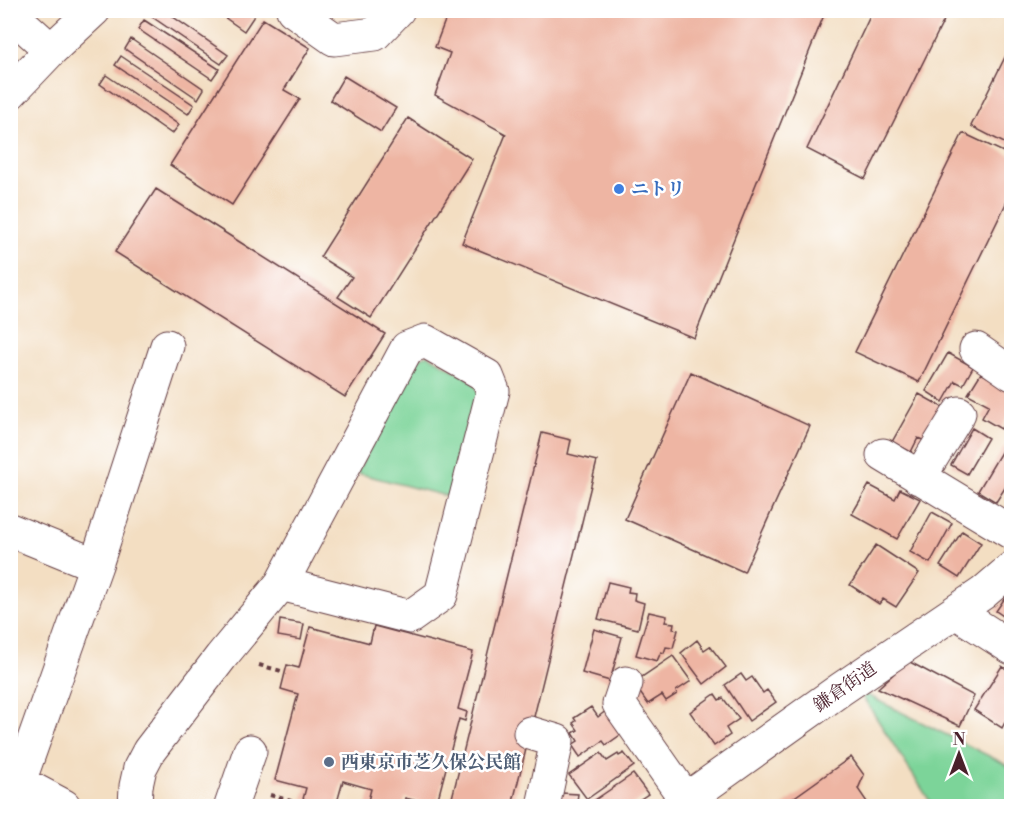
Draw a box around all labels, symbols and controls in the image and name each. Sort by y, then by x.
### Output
place label: ニトリ [631,178,685,201]
marker: ニトリ [612,182,626,196]
street label: 鎌倉街道 [809,657,881,717]
north arrow [929,724,989,784]
text: N [953,730,966,750]
place label: 西東京市芝久保公民館 [341,751,521,774]
marker: 西東京市芝久保公民館 [322,755,336,769]

